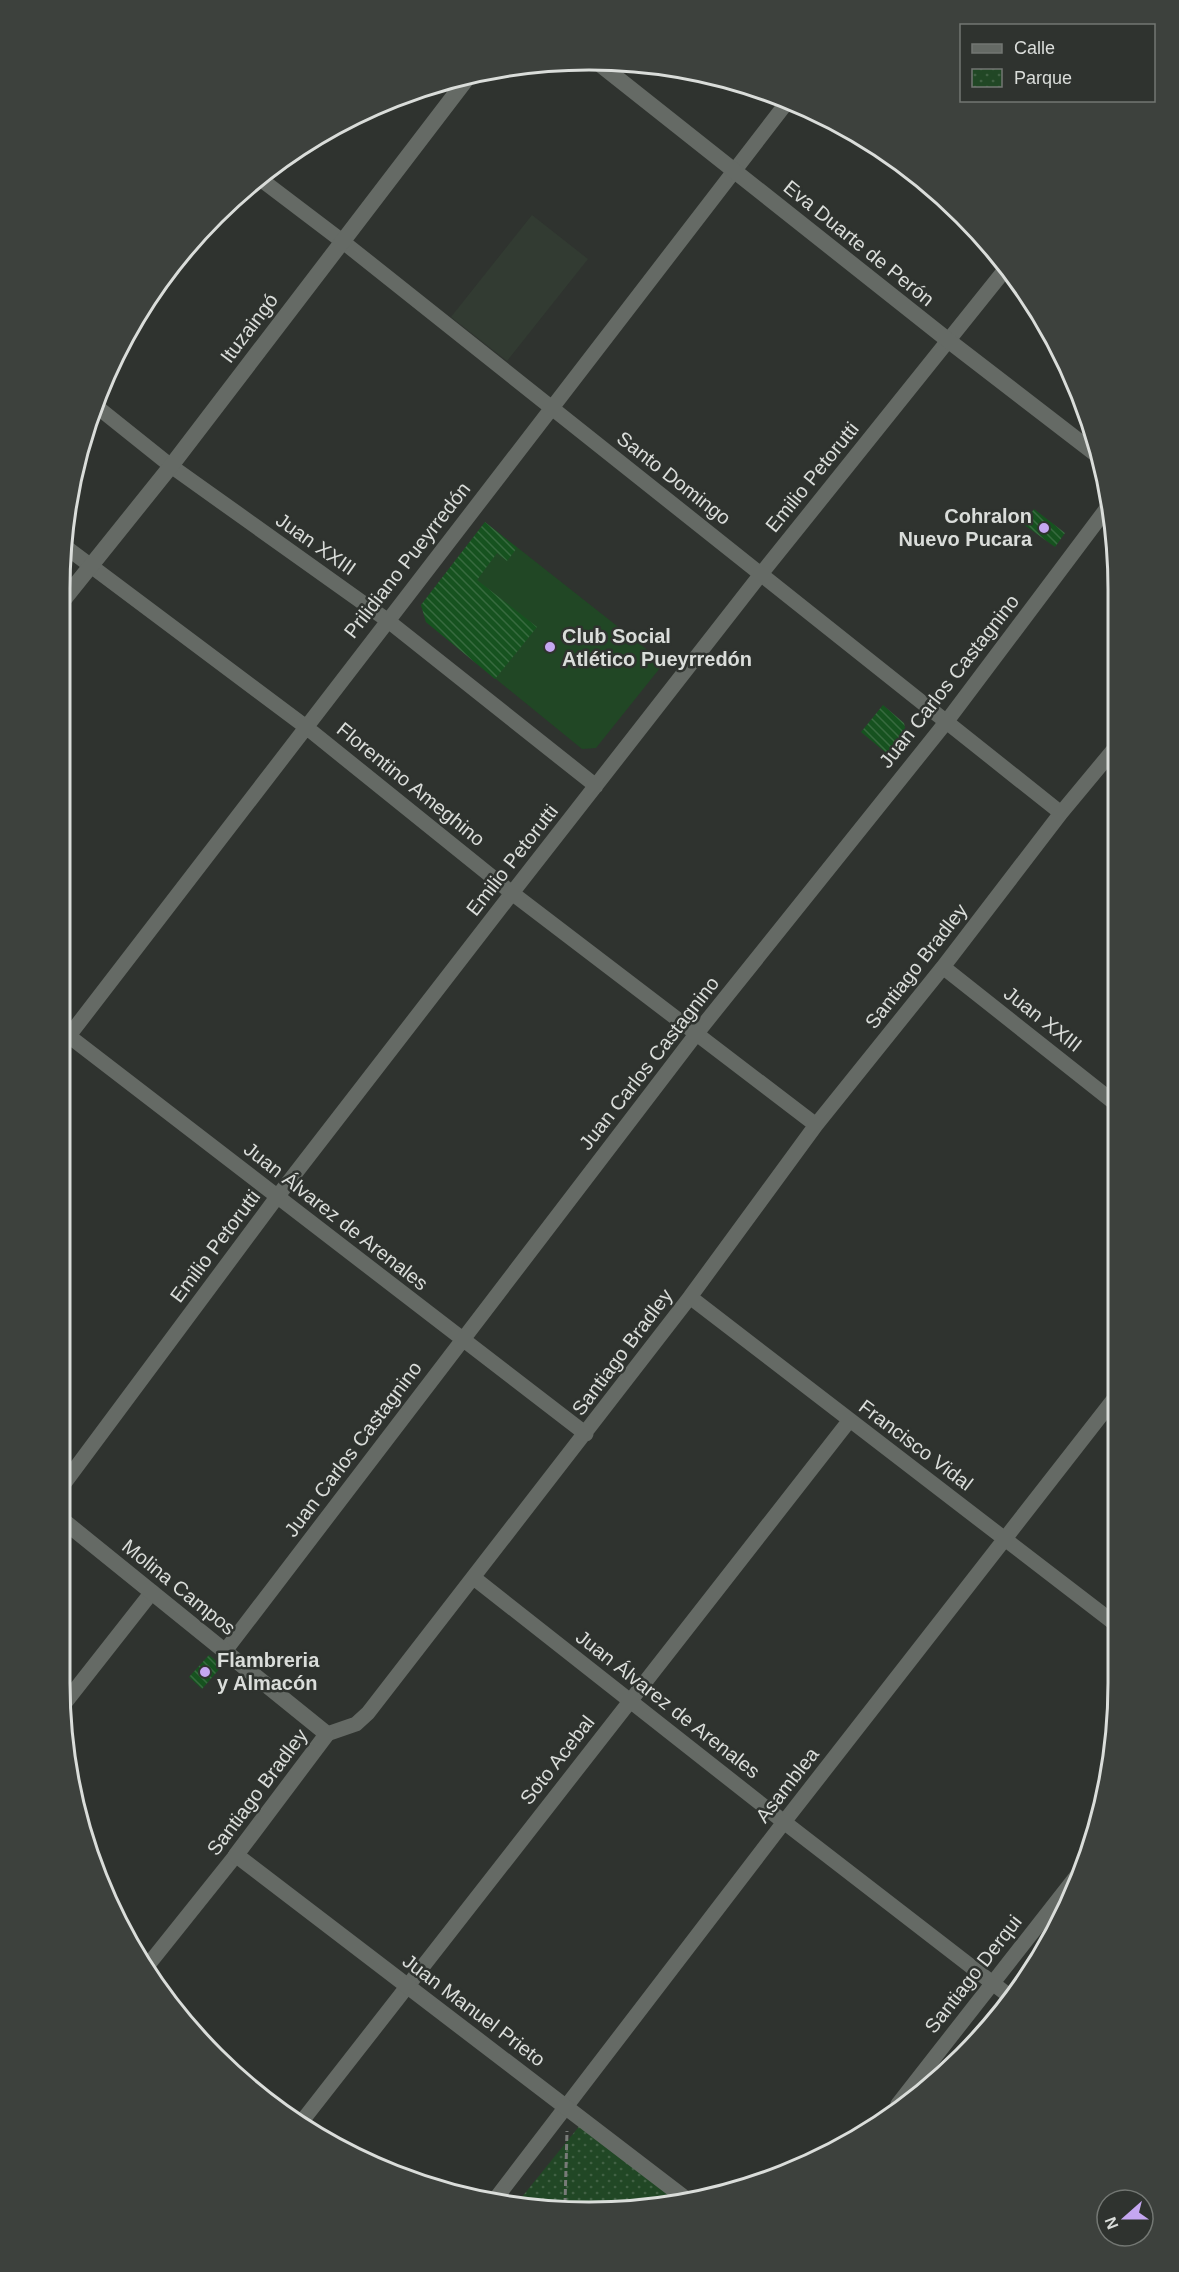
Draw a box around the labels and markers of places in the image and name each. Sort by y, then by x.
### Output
place label: Cohralon Nuevo Pucara [899,505,1033,550]
marker: Cohralon Nuevo Pucara [1037,521,1051,535]
place label: Club Social Atlético Pueyrredón [562,625,752,670]
marker: Club Social Atlético Pueyrredón [543,640,557,654]
place label: Flambreria y Almacón [217,1649,320,1694]
marker: Flambreria y Almacón [198,1665,212,1679]

